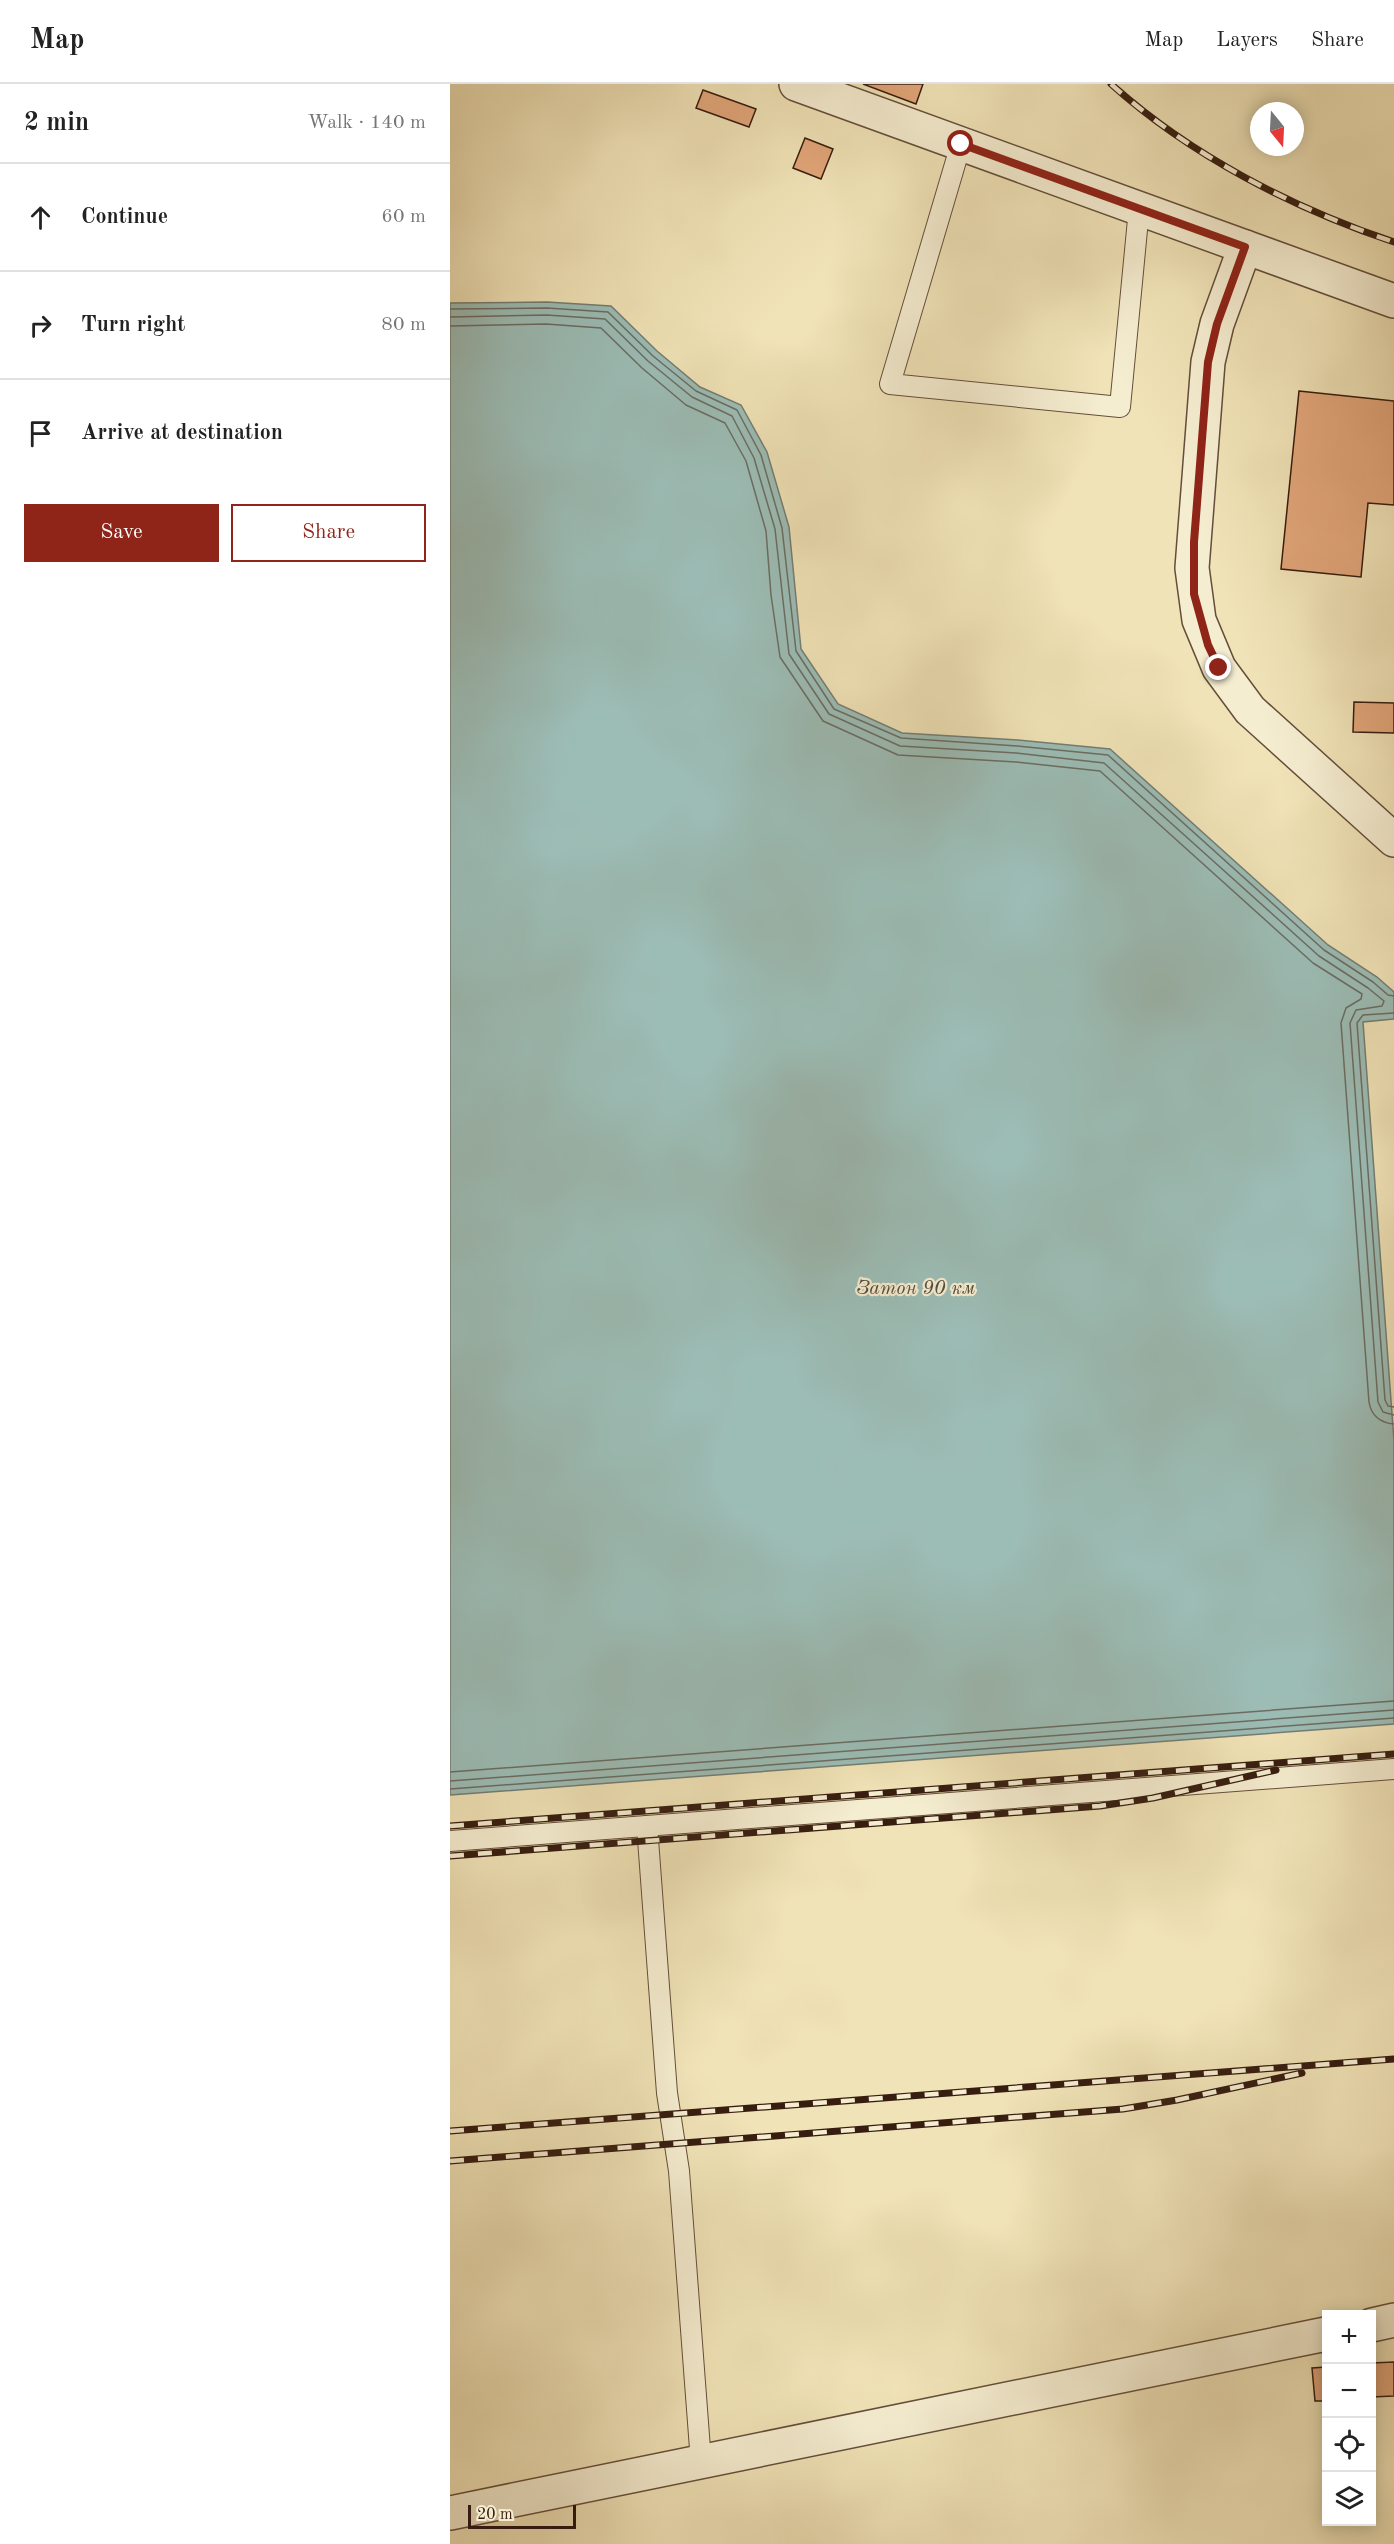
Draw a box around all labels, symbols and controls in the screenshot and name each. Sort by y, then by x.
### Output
text: Map [30,27,84,55]
text: Map [1144,30,1183,51]
text: Layers [1216,30,1278,51]
text: Share [1311,30,1364,51]
north arrow [1250,102,1304,156]
text: 2 min [24,110,89,136]
text: Walk · 140 m [307,113,426,133]
route start [947,130,973,156]
icon: ahead [24,201,57,234]
text: Continue [81,206,168,228]
text: 60 m [381,207,426,227]
icon: right [24,309,57,342]
text: Turn right [81,314,185,336]
text: 80 m [381,315,426,335]
icon: arrive [24,417,57,450]
text: Arrive at destination [81,422,283,444]
button: Save [24,504,219,562]
button: Share [231,504,426,562]
route end [1205,654,1231,680]
water label: Затон 90 км [857,1279,975,1299]
map controls [1322,2310,1376,2526]
button: + [1322,2310,1376,2364]
button: − [1322,2364,1376,2418]
button: locate [1322,2418,1376,2472]
button: layers [1322,2472,1376,2526]
scale bar [468,2502,576,2530]
text: 20 m [477,2507,513,2523]

